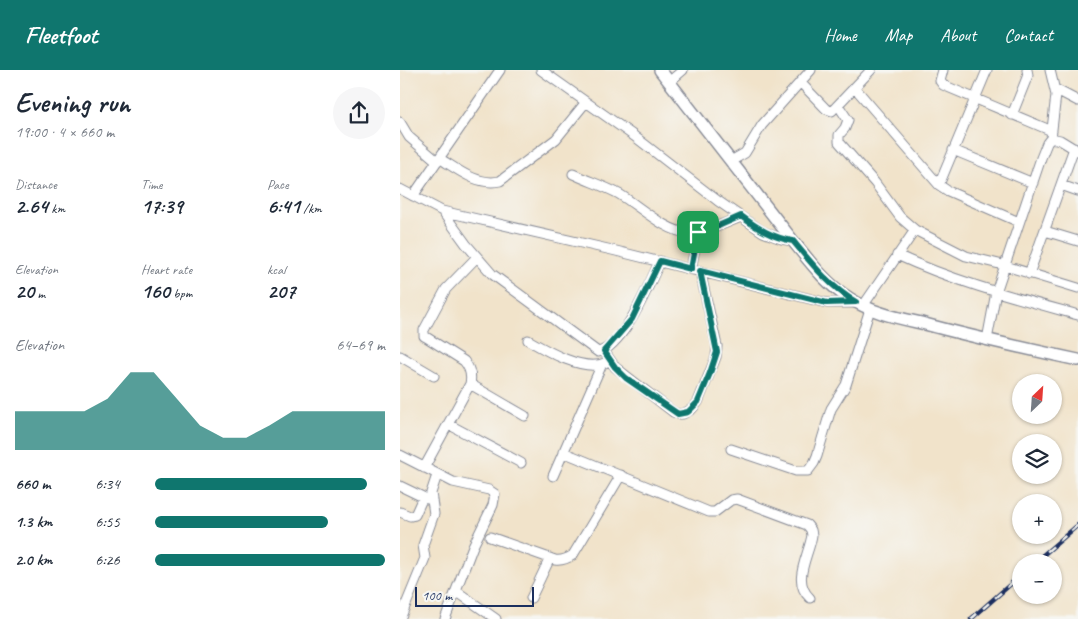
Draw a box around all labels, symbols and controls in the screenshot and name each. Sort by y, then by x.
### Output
text: Fleetfoot [25,20,97,50]
text: Home [824,24,857,46]
text: Map [885,24,912,46]
text: About [940,24,976,46]
text: Contact [1004,24,1053,46]
text: Evening run [15,85,130,120]
button: share [333,87,385,139]
text: 19:00 · 4 × 660 m [15,122,114,142]
text: Distance [15,176,57,193]
text: Time [141,176,162,193]
text: Pace [267,176,289,193]
text: 2.64 [15,193,48,219]
text: 17:39 [141,193,183,219]
text: 6:41 [267,193,300,219]
text: km [48,200,65,217]
text: /km [300,200,322,217]
pin [677,211,719,253]
icon: arrive [684,218,712,246]
text: Elevation [15,261,58,278]
text: Heart rate [141,261,192,278]
text: kcal [267,261,286,278]
text: 20 [15,278,34,304]
text: 160 [141,278,170,304]
text: 207 [267,278,295,304]
text: m [34,285,45,302]
text: bpm [170,285,192,302]
text: Elevation [15,335,64,355]
text: 64–69 m [336,335,385,355]
north arrow [1012,374,1062,424]
map controls [1012,374,1062,604]
button: layers [1012,434,1062,484]
text: 660 m [15,474,50,494]
text: 6:34 [95,474,120,494]
button: + [1012,494,1062,544]
text: 1.3 km [15,512,52,532]
text: 6:55 [95,512,120,532]
text: 2.0 km [15,550,52,570]
text: 6:26 [95,550,120,570]
button: − [1012,554,1062,604]
scale bar [415,584,534,607]
text: 100 m [422,587,452,604]

